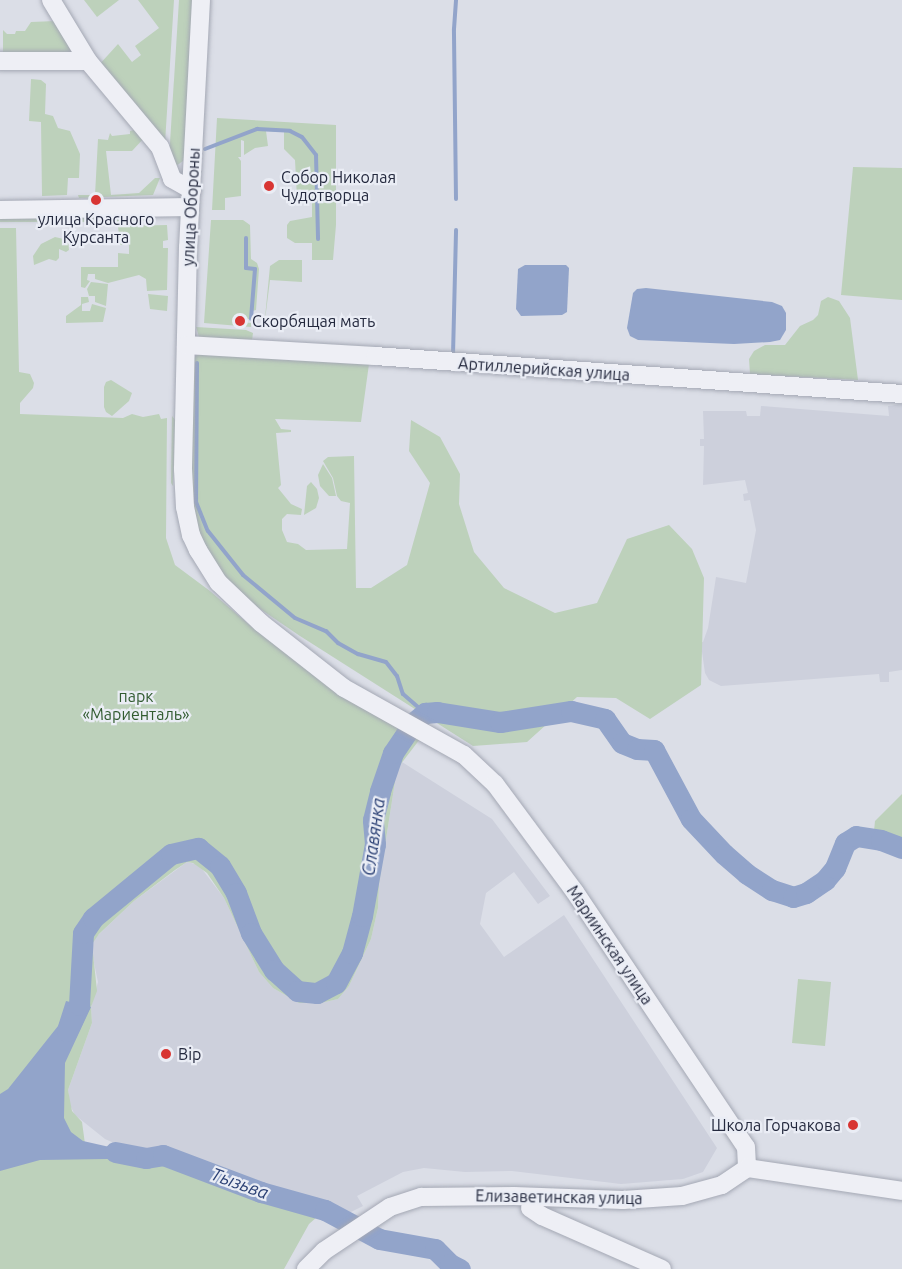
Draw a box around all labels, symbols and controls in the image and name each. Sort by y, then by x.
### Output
street label: улица Обороны [178,147,204,267]
place label: Собор Николая Чудотворца [281,167,396,205]
marker: Собор Николая Чудотворца [262,179,276,193]
marker: улица Красного Курсанта [89,193,103,207]
place label: улица Красного Курсанта [38,209,154,247]
place label: Скорбящая мать [252,311,375,331]
marker: Скорбящая мать [233,314,247,328]
street label: Артиллерийская улица [457,353,631,385]
park label: парк «Мариенталь» [82,686,190,724]
water label: Славянка [357,797,389,877]
street label: Мариинская улица [563,882,657,1008]
place label: Bip [178,1044,201,1064]
marker: Bip [159,1047,173,1061]
place label: Школа Горчакова [711,1115,841,1135]
marker: Школа Горчакова [846,1118,860,1132]
water label: Тызьва [208,1163,272,1203]
street label: Елизаветинская улица [475,1186,643,1208]

